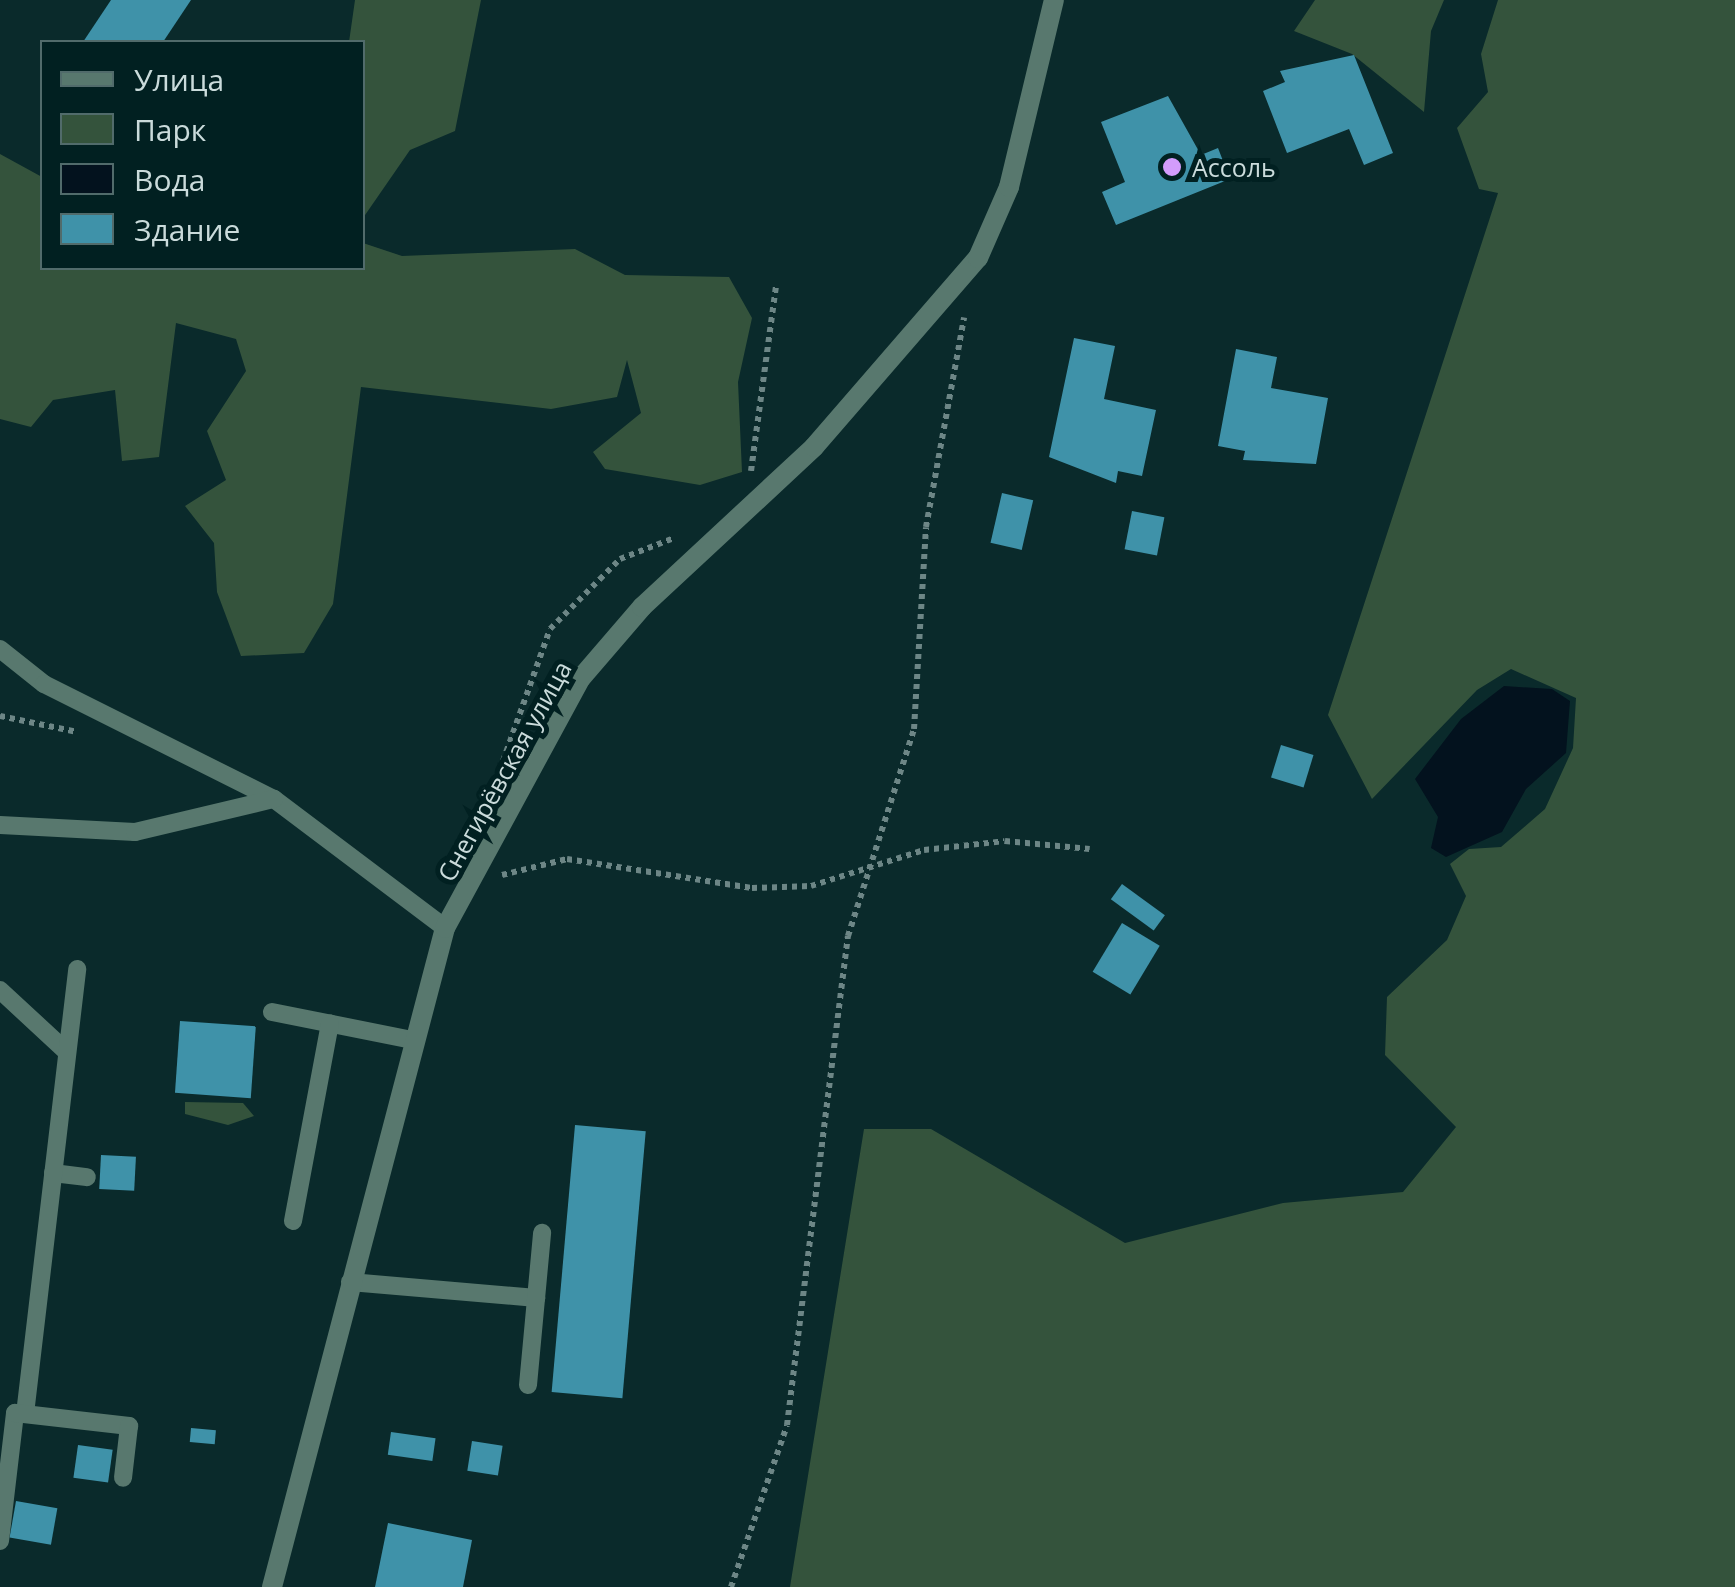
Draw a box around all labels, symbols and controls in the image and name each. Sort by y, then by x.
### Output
legend [40,40,365,270]
text: Улица [134,59,224,100]
text: Парк [134,109,206,150]
place label: Ассоль [1192,152,1276,182]
marker: Ассоль [1161,156,1183,178]
text: Вода [134,159,205,200]
text: Здание [134,209,240,250]
street label: Снегирёвская улица [431,656,577,886]

